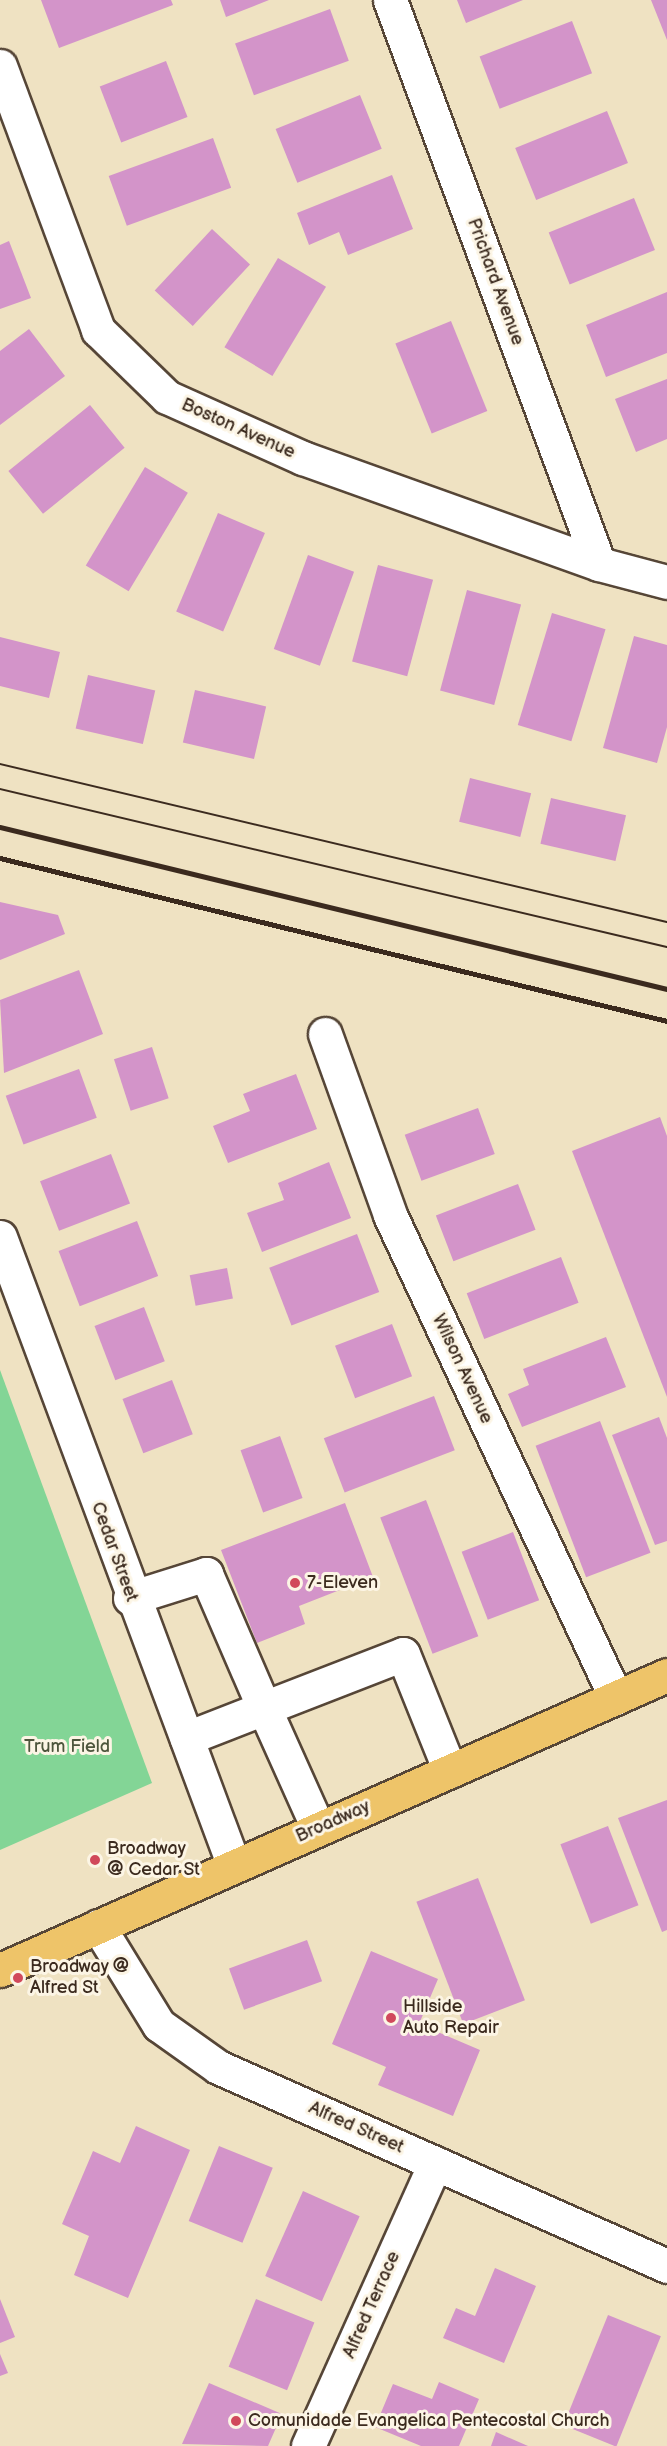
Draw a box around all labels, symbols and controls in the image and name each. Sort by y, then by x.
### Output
street label: Prichard Avenue [462,216,528,348]
street label: Boston Avenue [178,394,298,464]
street label: Wilson Avenue [427,1311,497,1427]
street label: Cedar Street [86,1499,142,1605]
place label: 7-Eleven [307,1572,378,1594]
marker: 7-Eleven [288,1576,302,1590]
park label: Trum Field [24,1736,110,1758]
street label: Broadway [293,1796,373,1848]
place label: Broadway @ Cedar St [107,1839,200,1882]
marker: Broadway @ Cedar St [88,1853,102,1867]
place label: Broadway @ Alfred St [30,1957,130,2000]
marker: Broadway @ Alfred St [11,1971,25,1985]
place label: Hillside Auto Repair [403,1997,499,2040]
marker: Hillside Auto Repair [384,2011,398,2025]
street label: Alfred Street [305,2097,407,2159]
street label: Alfred Terrace [339,2248,405,2362]
place label: Comunidade Evangelica Pentecostal Church [248,2410,609,2432]
marker: Comunidade Evangelica Pentecostal Church [229,2414,243,2428]

